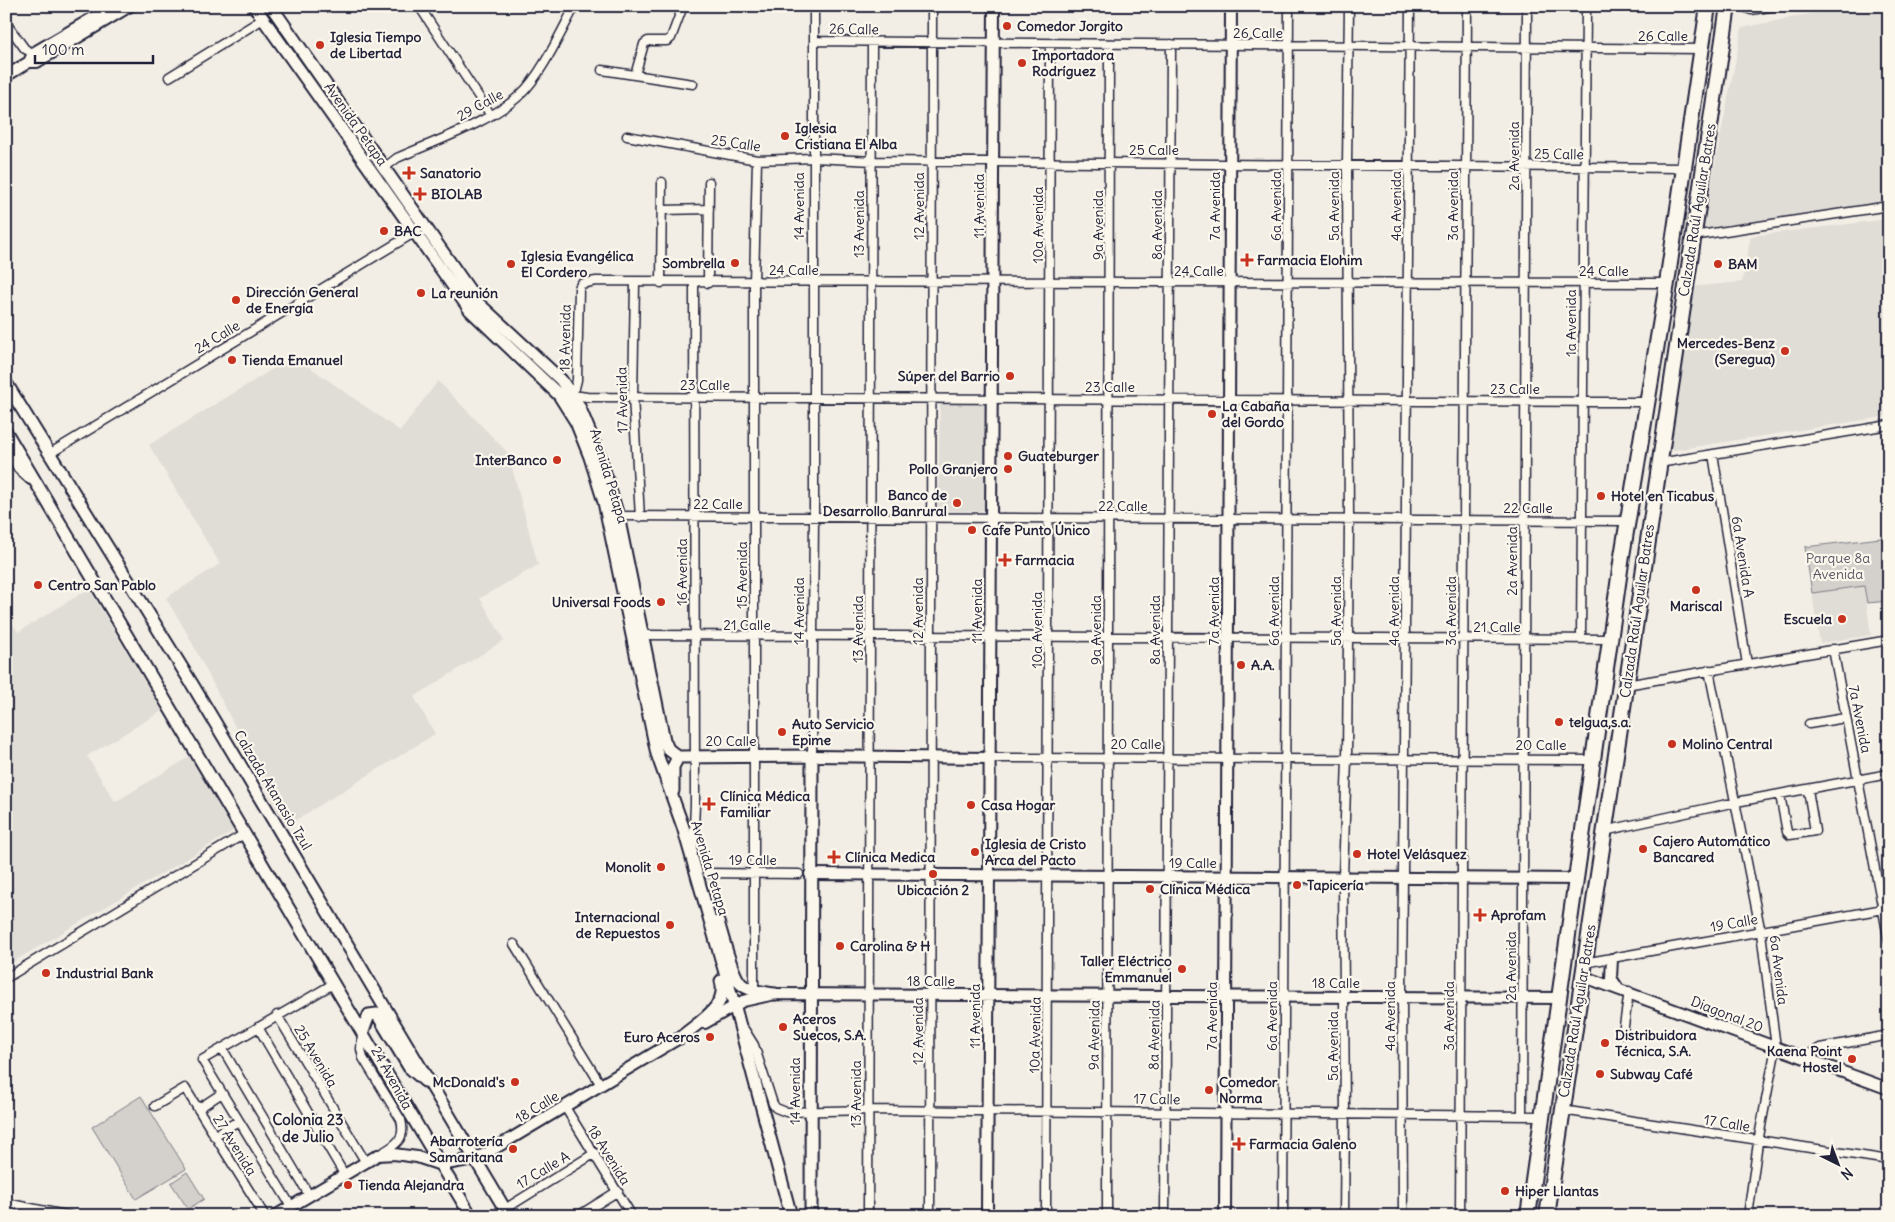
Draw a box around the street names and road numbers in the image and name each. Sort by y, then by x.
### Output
street label: 26 Calle [829,20,879,38]
street label: 26 Calle [1233,24,1283,42]
street label: 26 Calle [1638,27,1688,45]
street label: Avenida Petapa [320,79,392,169]
street label: 29 Calle [454,85,506,125]
street label: 2a Avenida [1505,121,1523,191]
street label: Calzada Raúl Aguilar Batres [1674,122,1720,298]
street label: 25 Calle [710,131,762,155]
street label: 25 Calle [1129,141,1179,159]
street label: 25 Calle [1534,145,1584,163]
street label: 6a Avenida [1267,171,1285,241]
street label: 5a Avenida [1325,171,1343,241]
street label: 4a Avenida [1387,171,1405,241]
street label: 3a Avenida [1444,171,1462,241]
street label: 14 Avenida [790,172,808,240]
street label: 12 Avenida [910,172,928,240]
street label: 7a Avenida [1206,172,1224,240]
street label: 11 Avenida [970,173,988,239]
street label: 10a Avenida [1029,187,1047,263]
street label: 13 Avenida [850,190,868,258]
street label: 9a Avenida [1089,190,1107,260]
street label: 8a Avenida [1148,190,1166,260]
street label: 24 Calle [769,261,819,279]
street label: 24 Calle [1174,262,1224,280]
street label: 24 Calle [1579,262,1629,280]
street label: 1a Avenida [1562,289,1580,357]
street label: 18 Avenida [555,304,575,372]
street label: 24 Calle [191,316,243,358]
street label: 17 Avenida [612,367,632,433]
street label: 23 Calle [680,376,730,394]
street label: 23 Calle [1085,378,1135,396]
street label: 23 Calle [1490,380,1540,398]
street label: Avenida Petapa [586,426,632,526]
street label: 22 Calle [693,495,743,513]
street label: 22 Calle [1098,497,1148,515]
street label: 22 Calle [1503,499,1553,517]
street label: 6a Avenida A [1728,515,1758,599]
street label: Calzada Raúl Aguilar Batres [1616,523,1658,699]
street label: 2a Avenida [1503,526,1521,596]
street label: 16 Avenida [673,538,691,606]
street label: 15 Avenida [733,541,751,609]
street label: 6a Avenida [1265,576,1283,646]
street label: 5a Avenida [1327,576,1345,646]
street label: 4a Avenida [1385,576,1403,646]
street label: 3a Avenida [1442,576,1460,646]
street label: 14 Avenida [790,577,808,645]
street label: 12 Avenida [909,577,927,645]
street label: 7a Avenida [1205,577,1223,645]
street label: 11 Avenida [968,578,986,644]
street label: 10a Avenida [1028,592,1046,668]
street label: 13 Avenida [849,595,867,663]
street label: 9a Avenida [1087,595,1105,665]
street label: 8a Avenida [1146,595,1164,665]
street label: 21 Calle [723,616,771,634]
street label: 21 Calle [1473,618,1521,636]
street label: 7a Avenida [1845,683,1875,755]
street label: Calzada Atanasio Tzul [230,727,316,853]
street label: 20 Calle [705,732,757,750]
street label: 20 Calle [1110,735,1162,753]
street label: 20 Calle [1515,736,1567,754]
street label: Avenida Petapa [687,818,733,918]
street label: 19 Calle [729,851,777,869]
street label: 19 Calle [1169,854,1217,872]
street label: 19 Calle [1709,910,1759,936]
street label: Calzada Raúl Aguilar Batres [1554,923,1600,1099]
street label: 2a Avenida [1502,931,1520,1001]
street label: 6a Avenida [1766,934,1792,1006]
street label: 18 Calle [907,972,955,990]
street label: 18 Calle [1312,974,1360,992]
street label: 6a Avenida [1263,981,1281,1051]
street label: 4a Avenida [1381,981,1399,1051]
street label: 3a Avenida [1440,981,1458,1051]
street label: 7a Avenida [1203,982,1221,1050]
street label: 11 Avenida [966,983,984,1049]
street label: Diagonal 20 [1688,992,1766,1036]
street label: 10a Avenida [1025,996,1045,1074]
street label: 12 Avenida [909,997,927,1065]
street label: 9a Avenida [1084,1000,1104,1070]
street label: 8a Avenida [1144,1000,1164,1070]
street label: 5a Avenida [1324,1011,1342,1081]
street label: 25 Avenida [290,1021,342,1091]
street label: 24 Avenida [367,1043,417,1113]
street label: 14 Avenida [786,1057,804,1125]
street label: 13 Avenida [847,1060,865,1128]
street label: 18 Calle [512,1087,562,1127]
street label: 17 Calle [1134,1090,1180,1108]
street label: 17 Calle [1703,1110,1751,1136]
street label: 27 Avenida [209,1111,261,1179]
street label: 18 Avenida [583,1122,635,1188]
street label: 17 Calle A [513,1147,573,1193]

